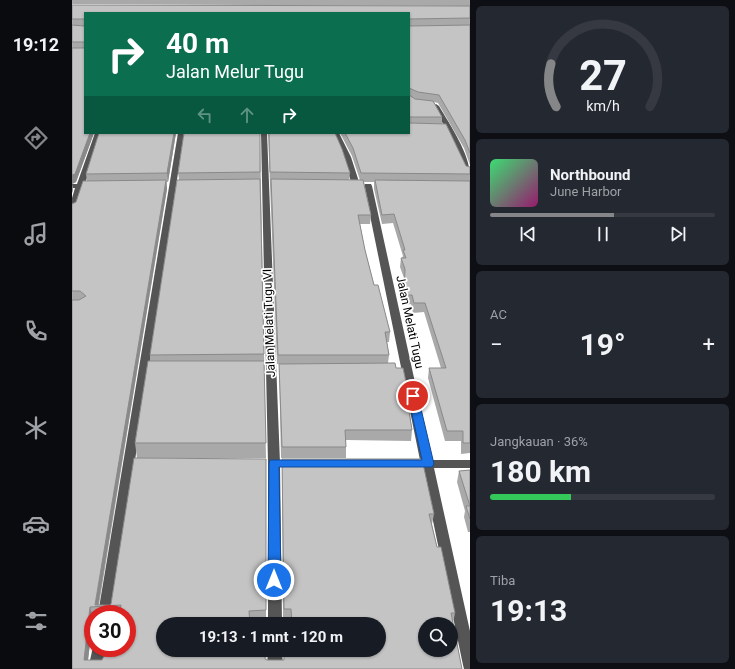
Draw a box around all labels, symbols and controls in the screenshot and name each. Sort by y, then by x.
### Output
text: 40 m [166,27,229,60]
icon: right [100,28,152,80]
text: 19:12 [13,34,59,55]
text: 27 [579,51,626,100]
text: Jalan Melur Tugu [166,61,304,82]
text: km/h [586,98,619,114]
icon: left [194,104,216,126]
icon: ahead [236,104,258,126]
icon: right [278,104,300,126]
icon: directions [22,124,50,152]
text: Northbound [550,166,631,184]
text: June Harbor [550,184,622,199]
icon: music [22,220,50,248]
icon: previous [517,223,539,245]
icon: pause [592,223,614,245]
icon: next [667,223,689,245]
street label: Jalan Melati Tugu VI [260,269,278,377]
street label: Jalan Melati Tugu [393,274,427,370]
text: AC [490,307,507,322]
icon: phone [22,317,50,345]
text: 19° [579,327,626,362]
text: − [490,332,503,357]
text: + [703,332,715,357]
pin [396,379,430,413]
icon: arrive [402,385,424,407]
icon: climate [22,414,50,442]
text: Jangkauan · 36% [490,434,588,449]
text: 180 km [490,454,591,489]
icon: car [22,510,50,538]
position arrow [253,559,295,601]
text: Tiba [490,573,515,588]
text: 19:13 [490,593,567,628]
speed limit sign: 30 [84,605,136,657]
icon: filters [22,607,50,635]
map controls [418,617,458,657]
button: search [418,617,458,657]
text: 19:13 · 1 mnt · 120 m [199,628,343,646]

